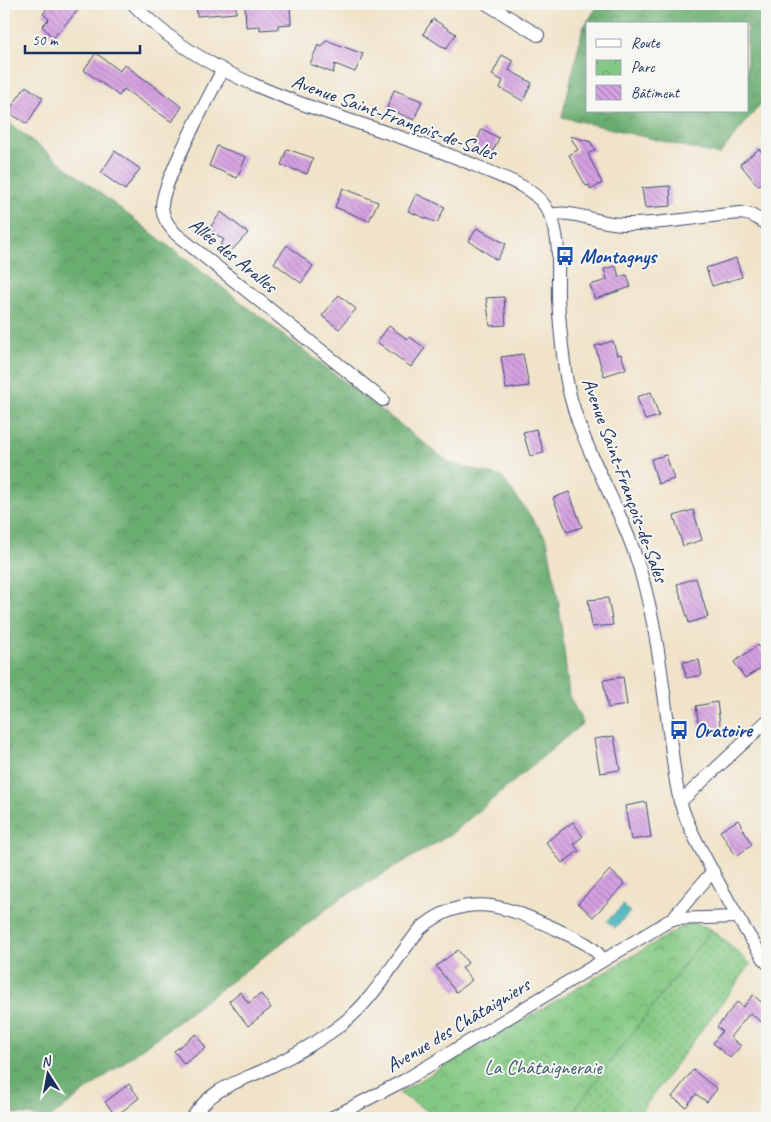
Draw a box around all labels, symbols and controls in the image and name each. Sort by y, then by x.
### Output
scale bar [25,22,140,54]
legend [586,22,748,112]
text: 50 m [32,31,59,50]
text: Route [631,34,661,53]
text: Parc [631,58,655,77]
street label: Avenue Saint-François-de-Sales [288,68,502,166]
text: Bâtiment [631,84,681,103]
street label: Allée des Aralles [184,212,284,299]
place label: Montagnys [580,244,658,270]
bus stop icon: Montagnys [554,245,576,267]
street label: Avenue Saint-François-de-Sales [576,374,674,588]
place label: Oratoire [694,718,754,743]
bus stop icon: Oratoire [668,719,690,741]
street label: Avenue des Châtaigniers [381,971,536,1078]
north arrow [22,1050,72,1100]
text: N [40,1052,54,1071]
park label: La Châtaigneraie [484,1055,603,1080]

